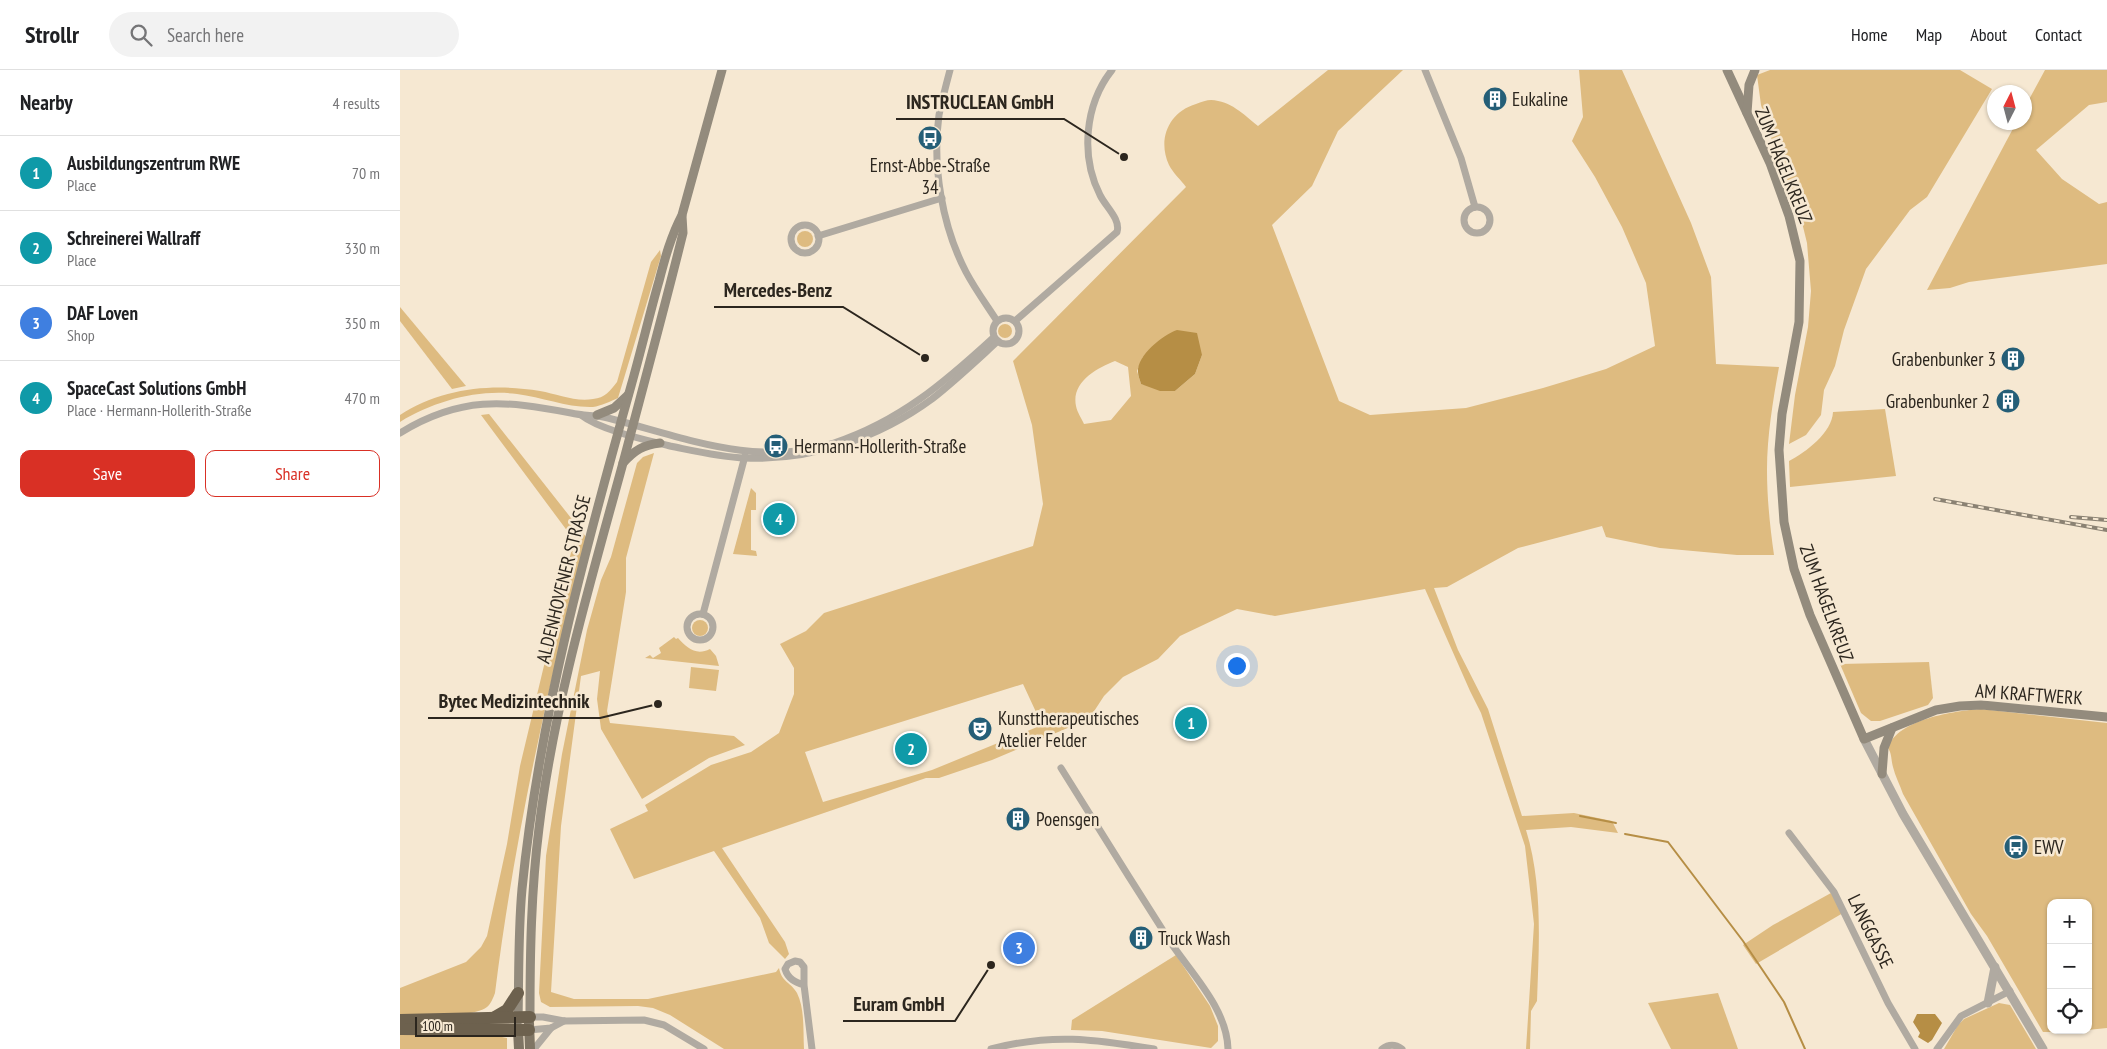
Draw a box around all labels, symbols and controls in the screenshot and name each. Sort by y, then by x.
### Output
search box [109,12,459,57]
text: Strollr [25,19,79,50]
icon: search [127,21,155,49]
text: Search here [167,23,244,47]
text: Home [1851,23,1888,46]
text: Map [1916,23,1942,46]
text: About [1970,23,2007,46]
text: Contact [2035,23,2082,46]
callout: INSTRUCLEAN GmbH [896,84,1064,119]
north arrow [1987,85,2032,130]
building icon: Eukaline [1482,86,1508,112]
place label: Eukaline [1512,87,1568,111]
text: Nearby [20,89,73,116]
text: INSTRUCLEAN GmbH [906,89,1054,115]
text: 4 results [333,93,380,113]
street label: ZUM HAGELKREUZ [1750,103,1818,227]
bus stop icon: Ernst-Abbe-Straße 34 [917,125,943,151]
text: Ausbildungszentrum RWE [67,151,240,175]
place label: Ernst-Abbe-Straße 34 [870,153,990,199]
text: 1 [32,163,40,183]
text: 70 m [352,163,380,183]
text: Place [67,175,96,195]
text: Schreinerei Wallraff [67,226,200,250]
text: 2 [32,238,40,258]
text: 330 m [345,238,380,258]
text: Place [67,250,96,270]
callout: Mercedes-Benz [714,272,843,307]
text: Mercedes-Benz [724,277,833,303]
text: DAF Loven [67,301,138,325]
text: 3 [32,313,40,333]
text: 350 m [345,313,380,333]
text: Shop [67,325,95,345]
building icon: Grabenbunker 3 [2000,346,2026,372]
place label: Grabenbunker 3 [1892,347,1996,371]
text: SpaceCast Solutions GmbH [67,376,246,400]
text: 4 [32,388,40,408]
text: 470 m [345,388,380,408]
building icon: Grabenbunker 2 [1995,388,2021,414]
place label: Grabenbunker 2 [1886,389,1990,413]
text: Place · Hermann-Hollerith-Straße [67,400,252,420]
bus stop icon: Hermann-Hollerith-Straße [763,433,789,459]
place label: Hermann-Hollerith-Straße [794,434,966,458]
button: Save [20,450,195,497]
button: Share [205,450,380,497]
street label: ALDENHOVENER STRASSE [530,492,596,666]
pin: 4 [763,500,795,538]
street label: ZUM HAGELKREUZ [1795,541,1859,665]
your location [1224,653,1250,679]
street label: AM KRAFTWERK [1974,678,2084,710]
callout: Bytec Medizintechnik [428,683,600,718]
text: Bytec Medizintechnik [439,688,590,714]
pin: 1 [1175,704,1207,742]
place label: Kunsttherapeutisches Atelier Felder [998,706,1139,752]
theatre icon: Kunsttherapeutisches Atelier Felder [967,716,993,742]
pin: 2 [895,730,927,768]
building icon: Poensgen [1005,806,1031,832]
place label: Poensgen [1036,807,1099,831]
bus stop icon: EWV [2003,834,2029,860]
place label: EWV [2034,835,2064,859]
street label: LANGGASSE [1843,890,1899,972]
map controls [2047,899,2092,1034]
button: + [2047,899,2092,944]
building icon: Truck Wash [1128,925,1154,951]
place label: Truck Wash [1158,926,1230,950]
pin: 3 [1003,929,1035,967]
button: − [2047,944,2092,989]
callout: Euram GmbH [843,986,955,1021]
button: locate [2047,989,2092,1034]
text: Euram GmbH [853,991,945,1017]
scale bar [415,1014,516,1037]
text: 100 m [422,1017,453,1035]

